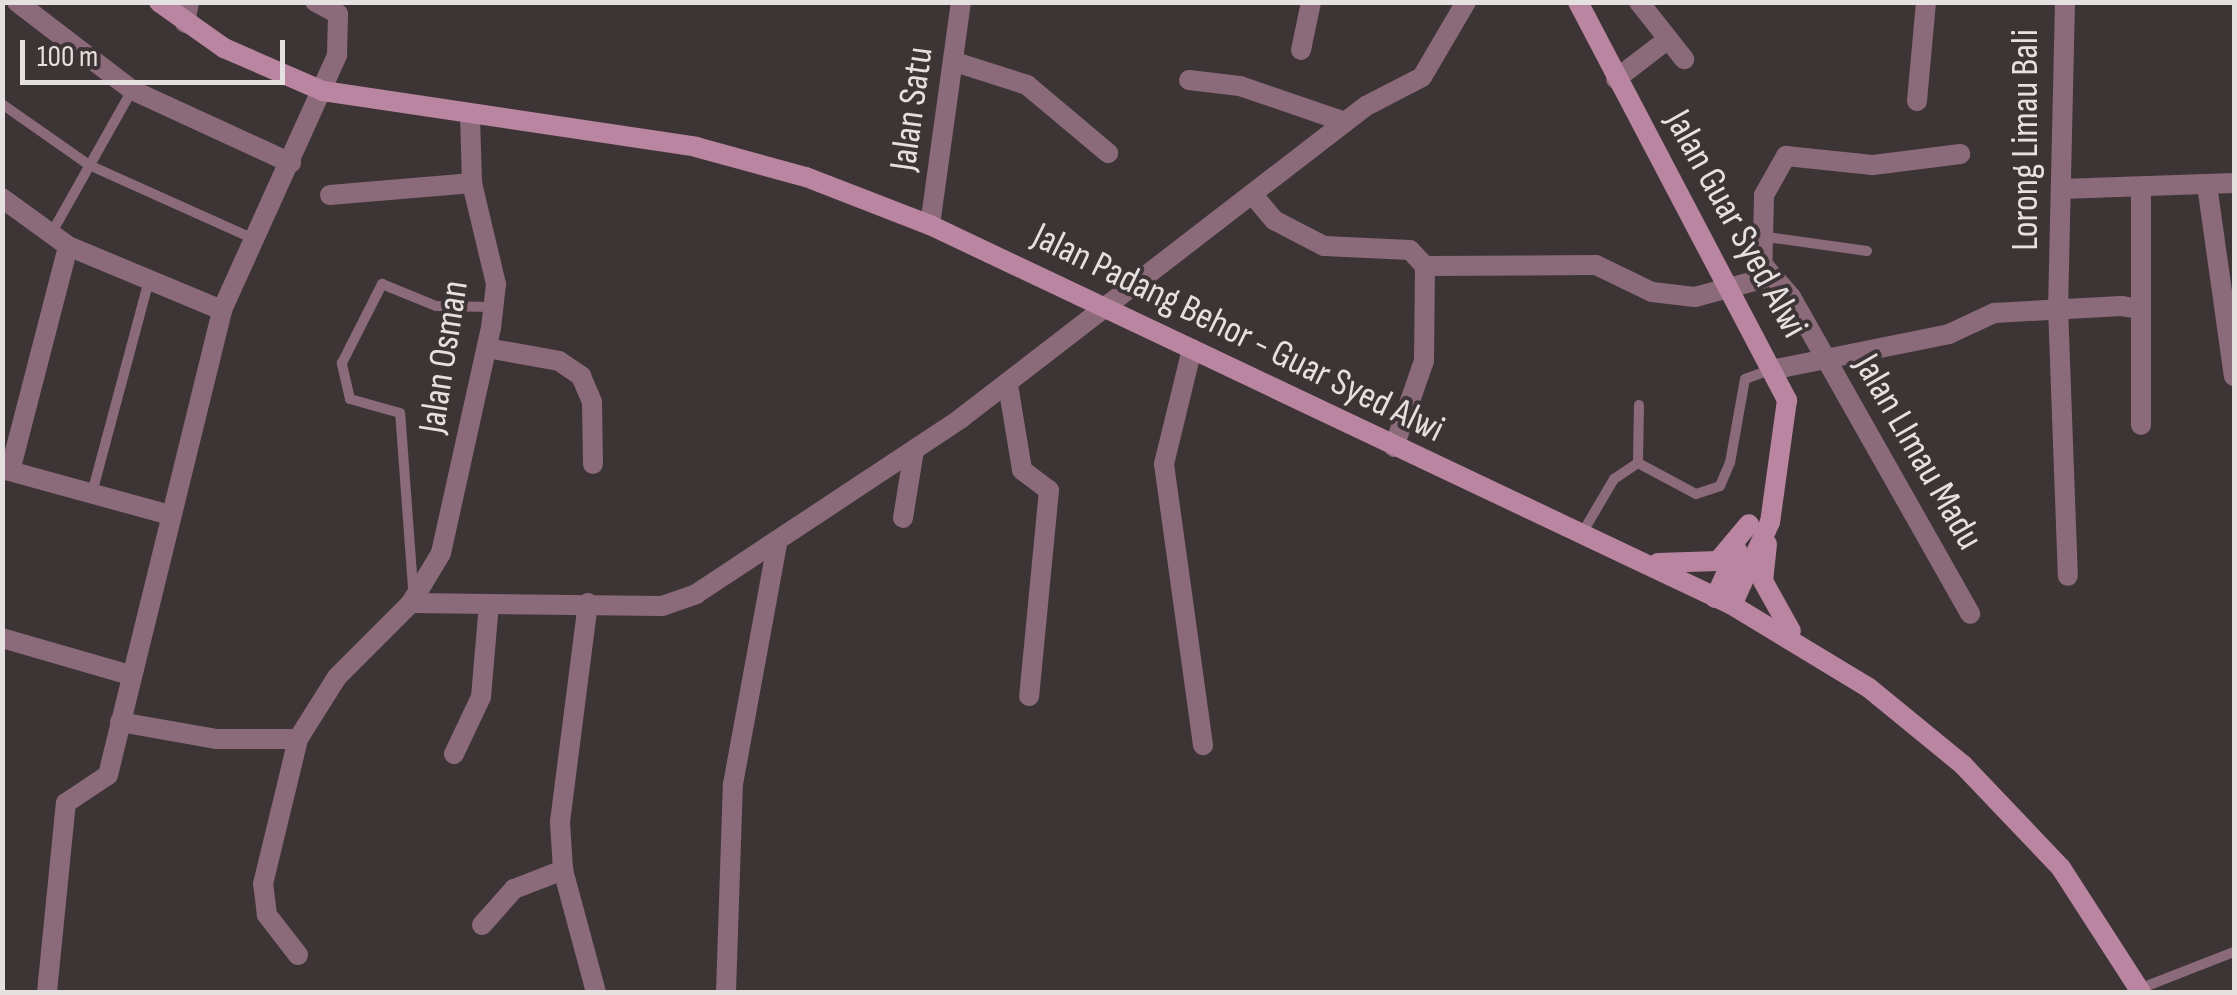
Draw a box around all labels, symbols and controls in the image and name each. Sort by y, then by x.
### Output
scale bar [25,20,290,82]
street label: Lorong Limau Bali [2003,29,2049,251]
text: 100 m [37,39,98,75]
street label: Jalan Satu [881,44,943,174]
street label: Jalan Guar Syed Alwi [1655,102,1817,346]
street label: Jalan Padang Behor - Guar Syed Alwi [1025,213,1451,453]
street label: Jalan Osman [409,277,479,437]
street label: Jalan LImau Madu [1844,346,1992,558]

